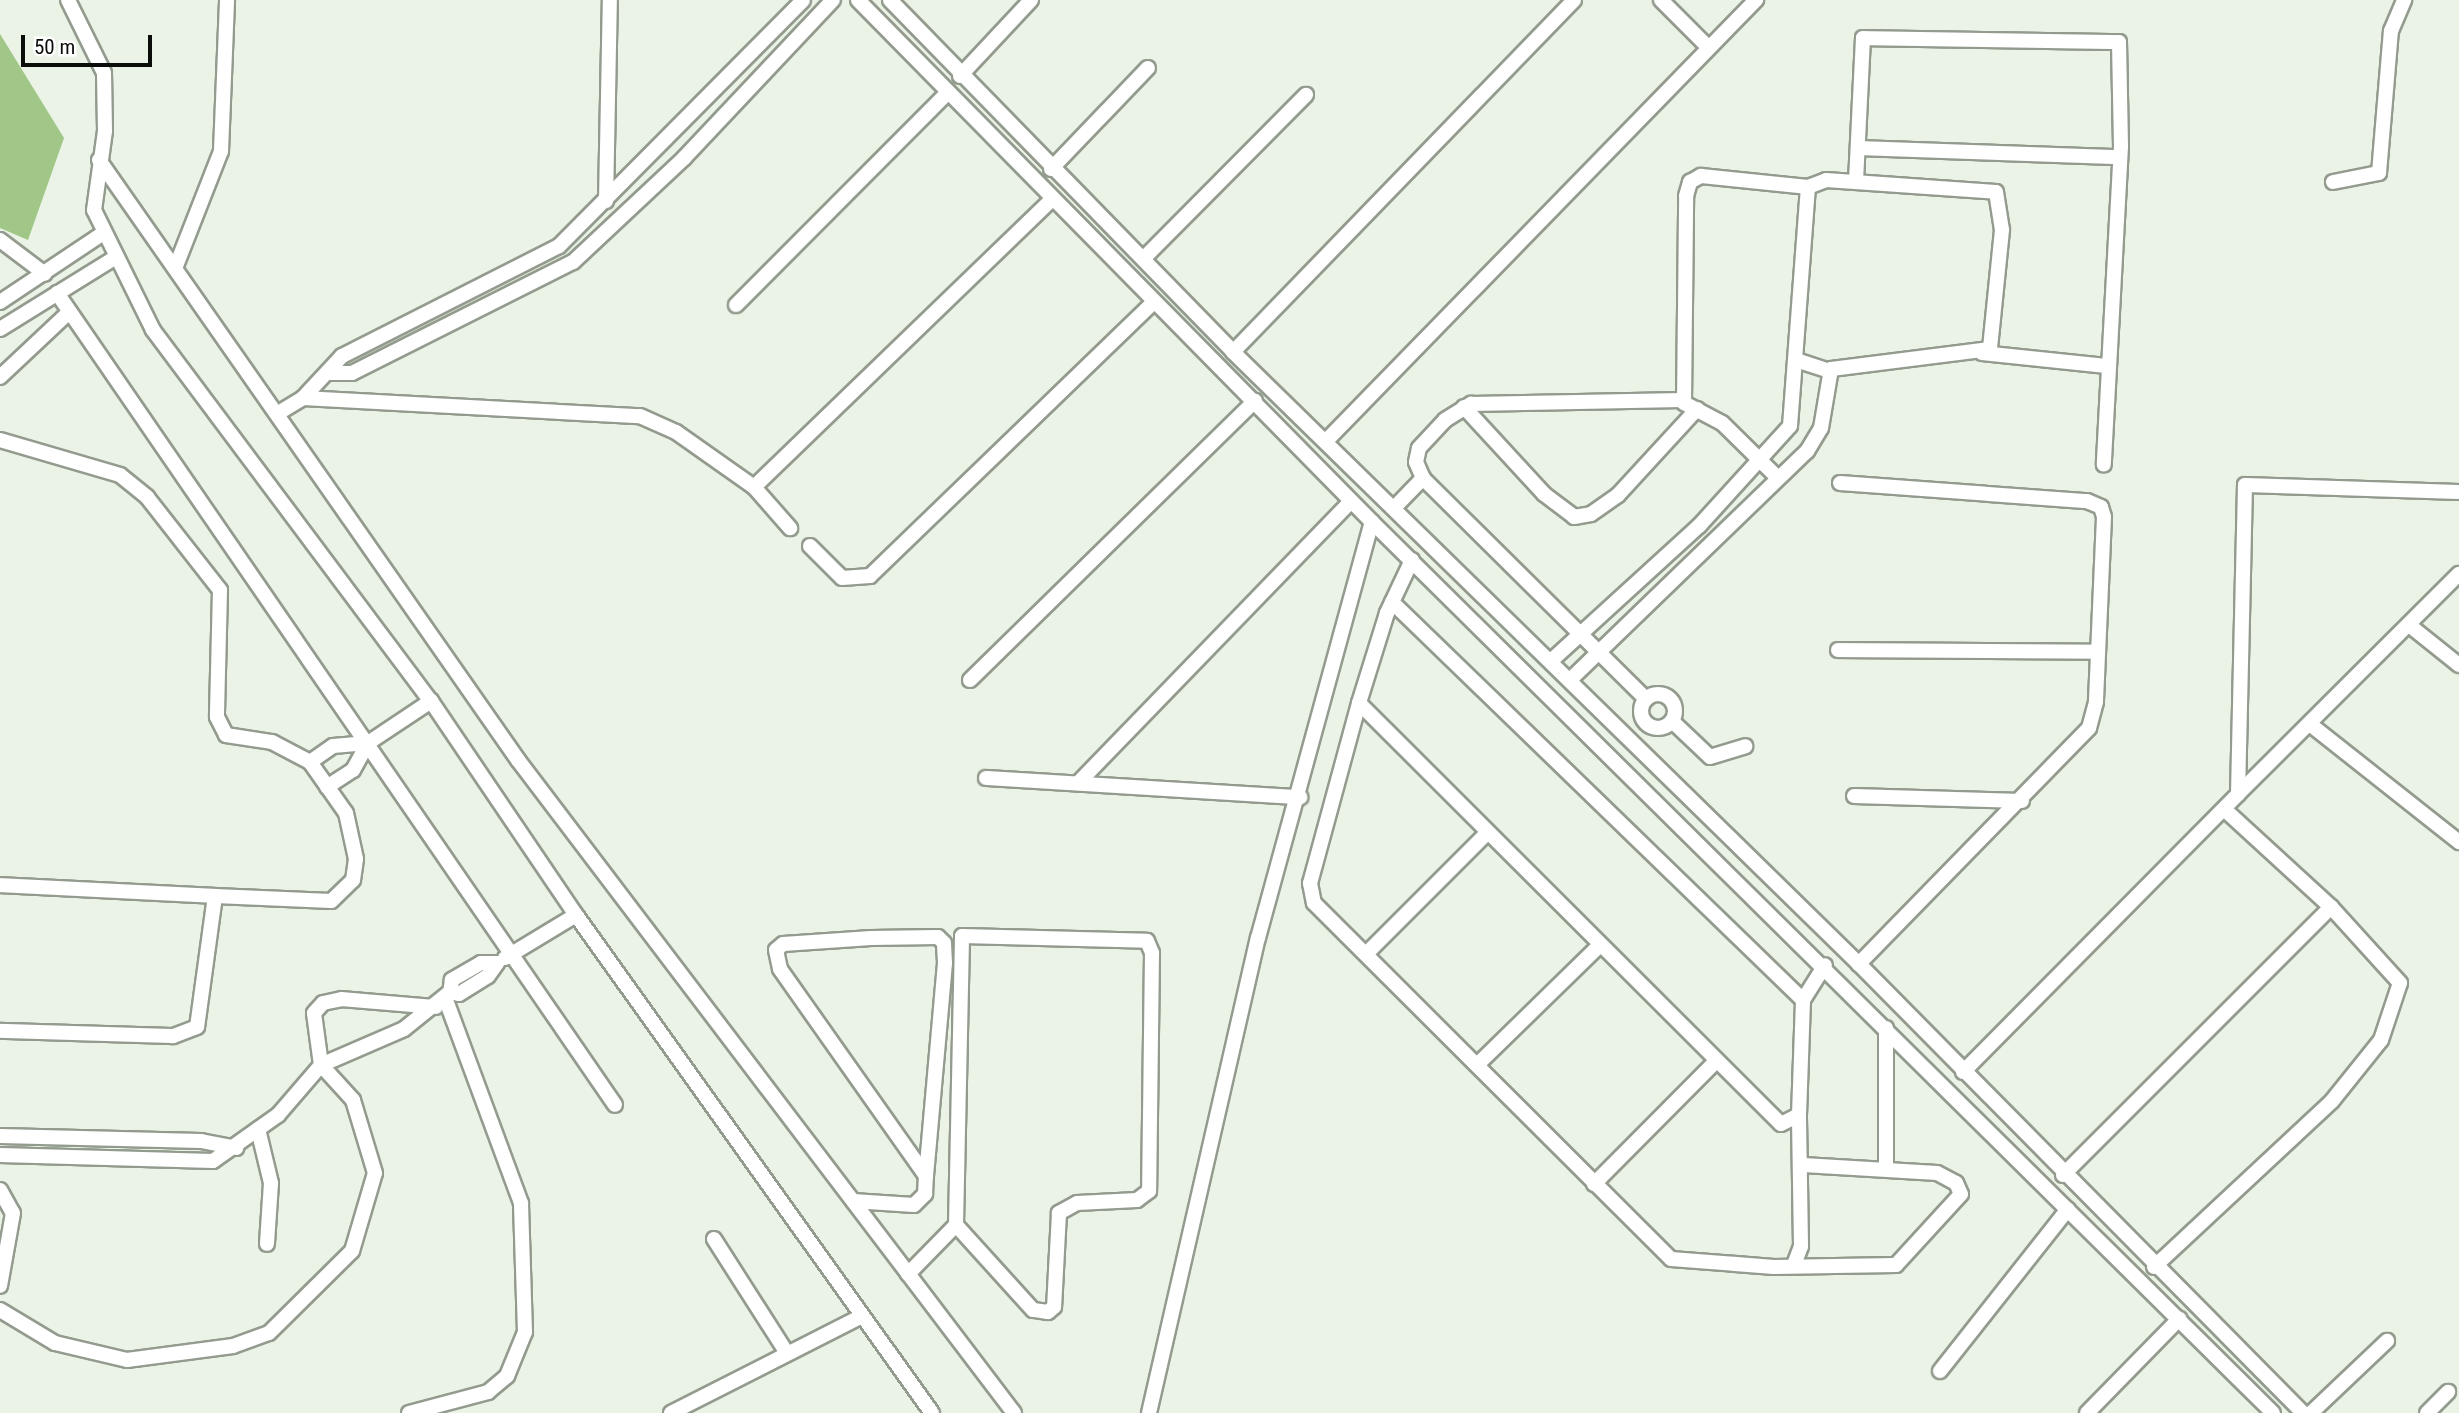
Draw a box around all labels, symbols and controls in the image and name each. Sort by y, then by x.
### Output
scale bar [24,21,156,65]
text: 50 m [34,35,75,59]

